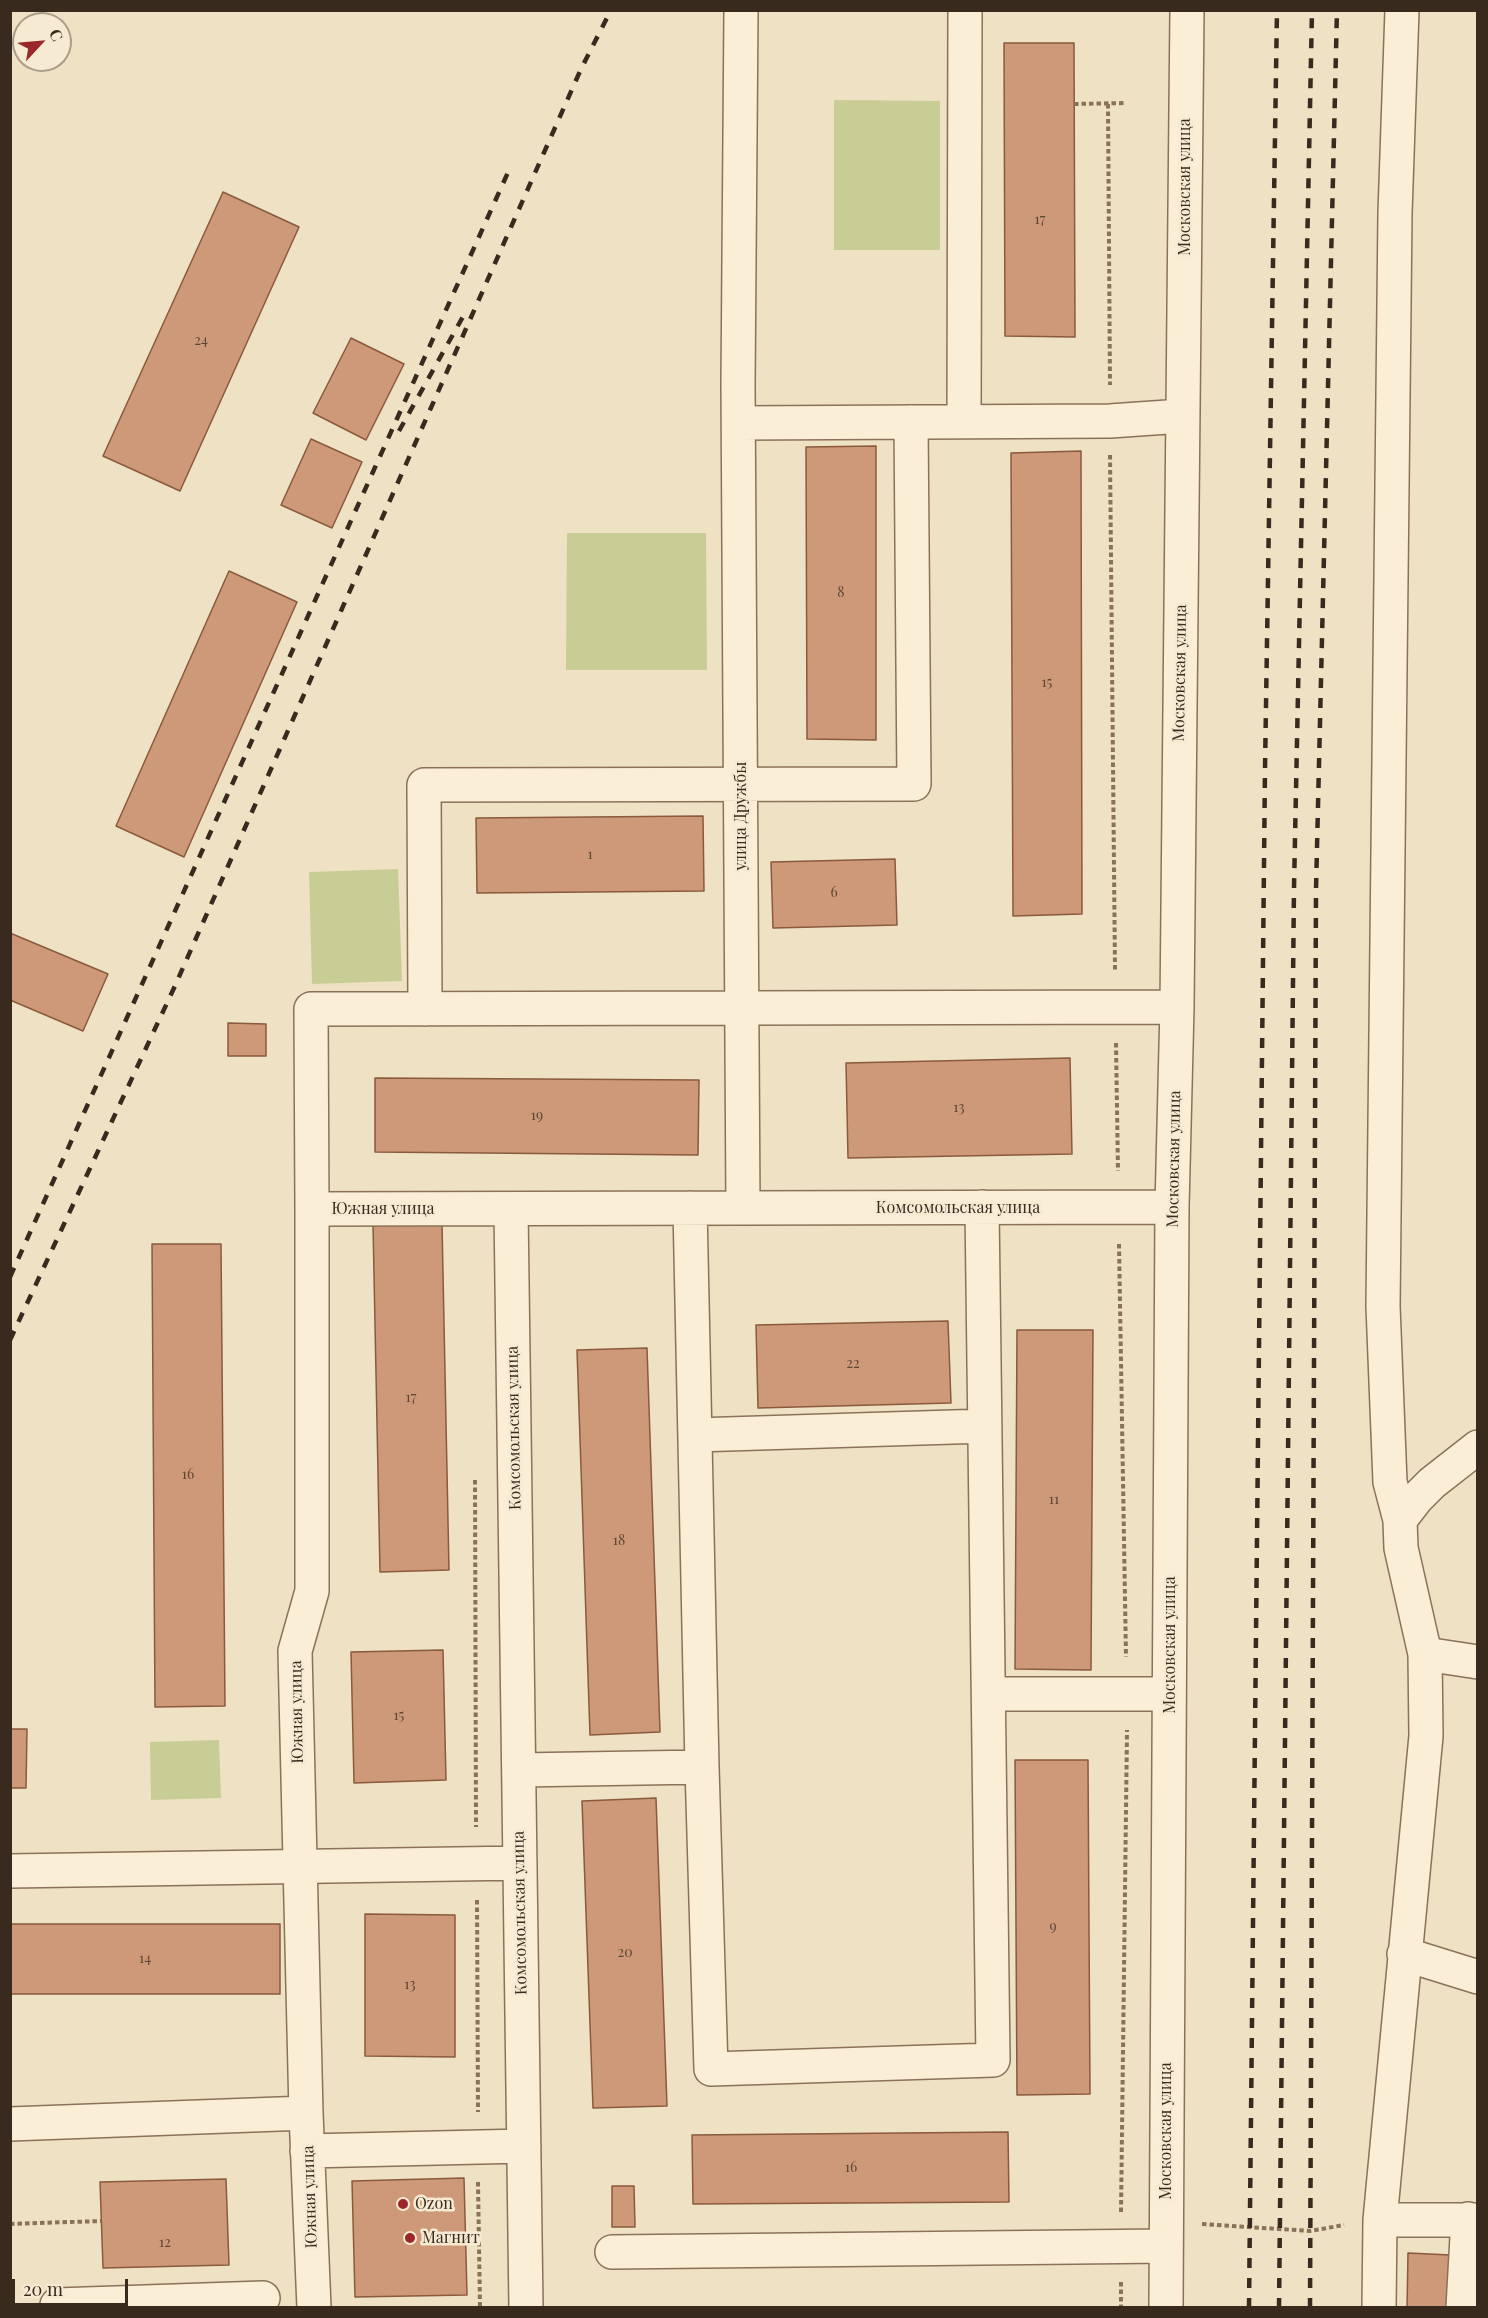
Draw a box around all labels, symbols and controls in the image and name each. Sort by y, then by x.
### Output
north arrow [12,12,72,72]
text: С [45,25,69,44]
street label: Московская улица [1175,118,1195,256]
house number: 17 [1035,212,1045,228]
house number: 24 [194,333,208,349]
house number: 8 [837,585,845,601]
street label: Московская улица [1169,604,1191,742]
house number: 15 [1042,675,1052,691]
street label: улица Дружбы [731,762,751,870]
house number: 1 [587,847,593,863]
house number: 6 [830,885,838,901]
street label: Московская улица [1163,1090,1185,1228]
house number: 13 [953,1100,965,1116]
house number: 19 [531,1108,543,1124]
street label: Комсомольская улица [876,1198,1040,1218]
street label: Южная улица [331,1199,435,1219]
street label: Комсомольская улица [503,1346,525,1510]
house number: 22 [846,1356,860,1372]
house number: 17 [406,1390,416,1406]
house number: 16 [182,1467,194,1483]
house number: 11 [1049,1492,1059,1508]
house number: 18 [613,1533,625,1549]
street label: Московская улица [1160,1576,1180,1714]
street label: Южная улица [287,1660,307,1764]
house number: 15 [394,1708,404,1724]
street label: Комсомольская улица [509,1831,531,1995]
house number: 9 [1049,1919,1057,1935]
house number: 20 [617,1945,633,1961]
house number: 14 [139,1951,151,1967]
house number: 13 [404,1977,416,1993]
street label: Московская улица [1156,2062,1176,2200]
street label: Южная улица [299,2145,321,2249]
house number: 16 [845,2160,857,2176]
place label: Ozon [415,2194,453,2214]
marker: Ozon [396,2197,410,2211]
place label: Магнит [422,2228,480,2248]
marker: Магнит [403,2231,417,2245]
house number: 12 [159,2235,171,2251]
scale bar [15,2267,130,2305]
text: 20 m [23,2277,63,2301]

